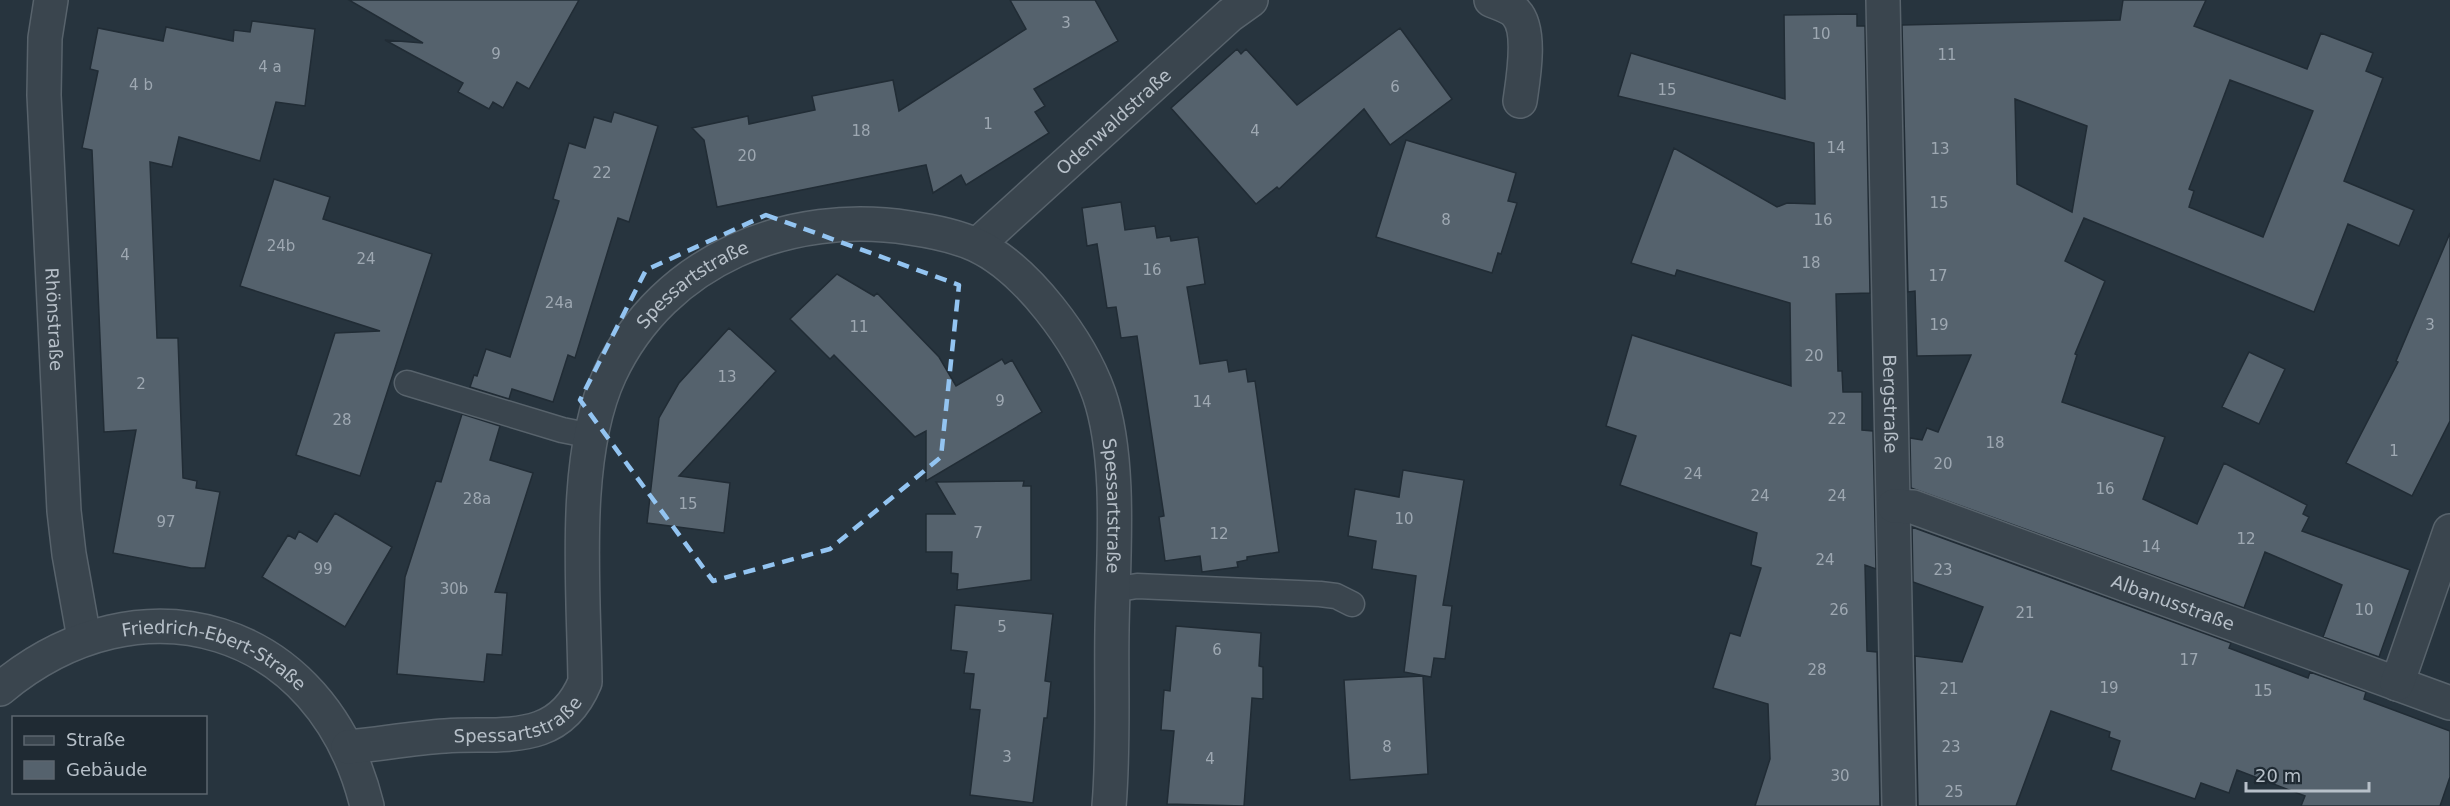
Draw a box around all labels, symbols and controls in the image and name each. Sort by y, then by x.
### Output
house number: 3 [1061,14,1071,32]
house number: 10 [1811,25,1831,43]
house number: 9 [491,45,501,63]
house number: 11 [1937,46,1957,64]
house number: 4 a [258,58,282,76]
street label: Odenwaldstraße [1051,64,1175,179]
house number: 4 b [129,76,153,94]
house number: 6 [1390,78,1400,96]
house number: 15 [1657,81,1677,99]
house number: 1 [983,115,993,133]
house number: 18 [851,122,871,140]
house number: 4 [1250,122,1260,140]
house number: 14 [1826,139,1846,157]
house number: 13 [1930,140,1950,158]
house number: 20 [737,147,757,165]
house number: 22 [592,164,612,182]
house number: 15 [1929,194,1949,212]
house number: 8 [1441,211,1451,229]
house number: 16 [1813,211,1833,229]
street label: Spessartstraße [632,236,751,332]
house number: 24b [267,237,295,255]
house number: 4 [120,246,130,264]
house number: 24 [356,250,376,268]
house number: 18 [1801,254,1821,272]
house number: 16 [1142,261,1162,279]
street label: Rhönstraße [42,267,68,372]
house number: 17 [1928,267,1948,285]
house number: 24a [545,294,573,312]
house number: 19 [1929,316,1949,334]
house number: 3 [2425,316,2435,334]
house number: 11 [849,318,869,336]
house number: 20 [1804,347,1824,365]
street label: Bergstraße [1880,354,1903,454]
house number: 13 [717,368,737,386]
house number: 2 [136,375,146,393]
house number: 9 [995,392,1005,410]
house number: 14 [1192,393,1212,411]
house number: 22 [1827,410,1847,428]
house number: 28 [332,411,352,429]
house number: 18 [1985,434,2005,452]
street label: Spessartstraße [1099,437,1125,574]
house number: 1 [2389,442,2399,460]
house number: 20 [1933,455,1953,473]
house number: 24 [1683,465,1703,483]
house number: 16 [2095,480,2115,498]
house number: 24 [1750,487,1770,505]
house number: 24 [1827,487,1847,505]
house number: 28a [463,490,491,508]
house number: 15 [678,495,698,513]
house number: 10 [1394,510,1414,528]
house number: 97 [156,513,176,531]
house number: 7 [973,524,983,542]
house number: 12 [1209,525,1229,543]
house number: 12 [2236,530,2256,548]
house number: 14 [2141,538,2161,556]
house number: 24 [1815,551,1835,569]
house number: 99 [313,560,333,578]
house number: 23 [1933,561,1953,579]
street label: Albanusstraße [2109,570,2238,634]
house number: 30b [440,580,468,598]
house number: 26 [1829,601,1849,619]
house number: 10 [2354,601,2374,619]
house number: 21 [2015,604,2035,622]
street label: Friedrich-Ebert-Straße [120,616,311,694]
house number: 5 [997,618,1007,636]
house number: 6 [1212,641,1222,659]
house number: 17 [2179,651,2199,669]
house number: 28 [1807,661,1827,679]
house number: 19 [2099,679,2119,697]
house number: 21 [1939,680,1959,698]
house number: 15 [2253,682,2273,700]
street label: Spessartstraße [453,692,585,746]
legend [12,716,207,794]
text: Straße [66,729,125,750]
house number: 8 [1382,738,1392,756]
house number: 23 [1941,738,1961,756]
house number: 3 [1002,748,1012,766]
house number: 4 [1205,750,1215,768]
scale bar [2246,755,2369,793]
text: Gebäude [66,759,147,780]
text: 20 m [2255,765,2301,786]
house number: 30 [1830,767,1850,785]
house number: 25 [1944,783,1964,801]

